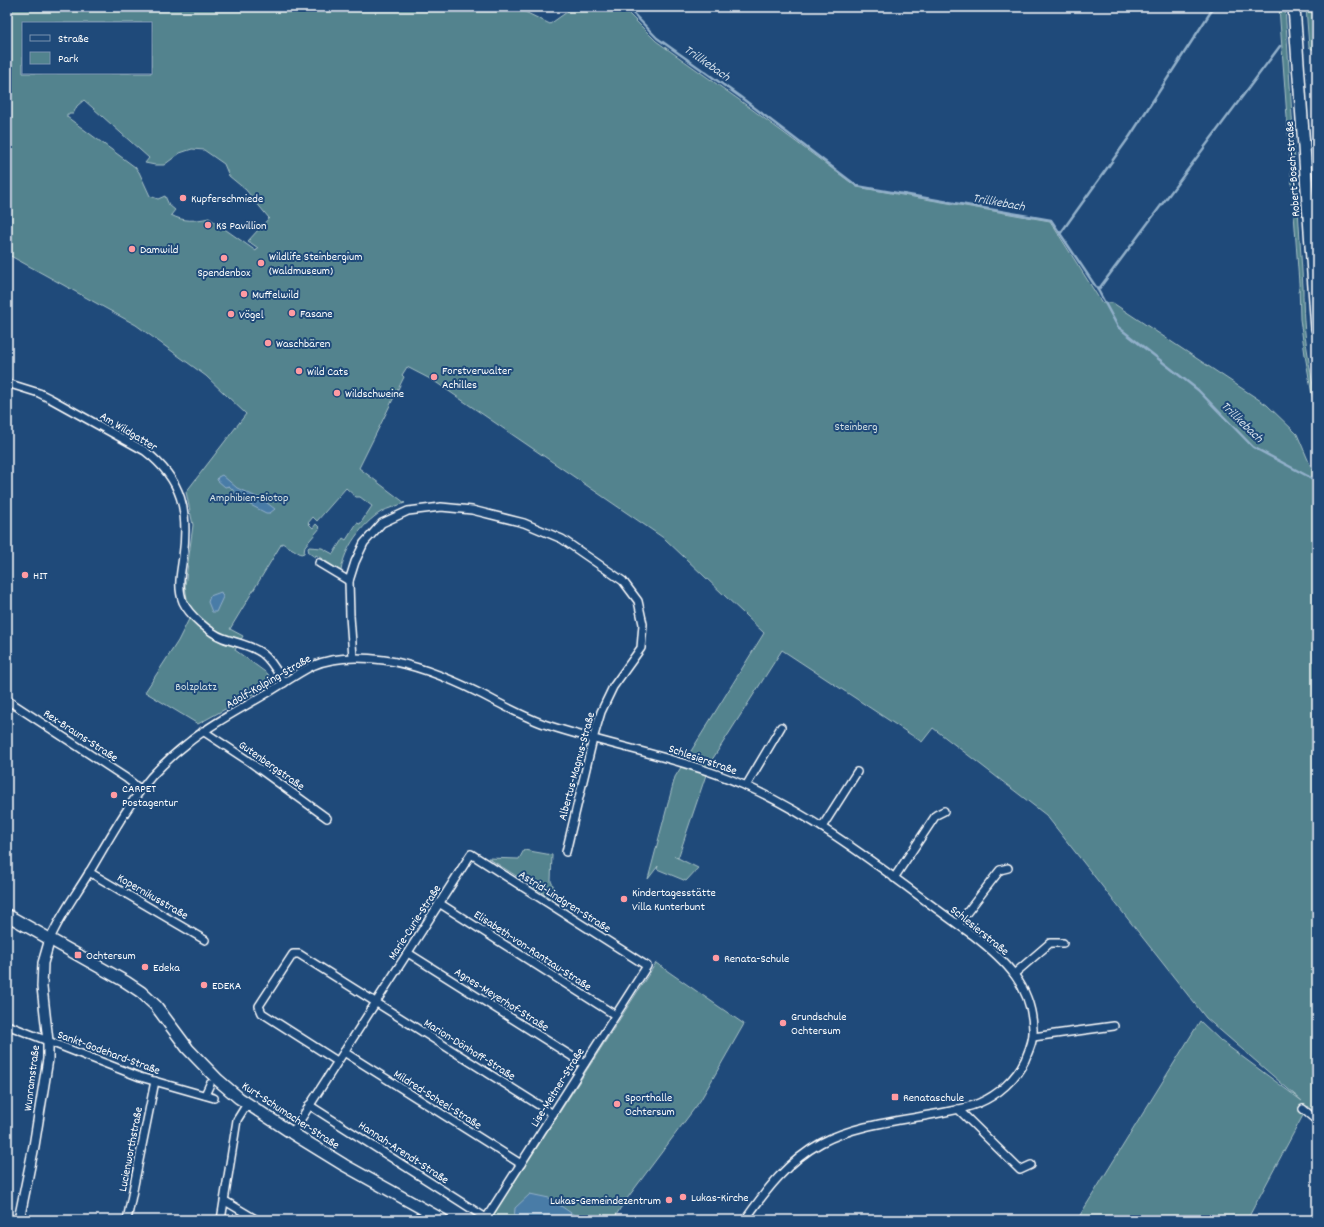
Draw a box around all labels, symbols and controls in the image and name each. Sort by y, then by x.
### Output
legend [22,22,152,74]
text: Straße [58,31,89,48]
water label: Trillkebach [680,41,734,87]
text: Park [58,51,79,68]
street label: Robert-Bosch-Straße [1282,120,1305,217]
water label: Trillkebach [971,190,1027,218]
place label: Kupferschmiede [191,191,263,208]
marker: Kupferschmiede [178,193,188,203]
place label: KS Pavillion [216,218,267,235]
marker: KS Pavillion [203,220,213,230]
place label: Damwild [140,242,178,259]
marker: Damwild [127,244,137,254]
place label: Wildlife Steinbergium (Waldmuseum) [269,249,362,280]
marker: Spendenbox [219,253,229,263]
marker: Wildlife Steinbergium (Waldmuseum) [256,258,266,268]
place label: Spendenbox [197,265,251,282]
place label: Muffelwild [252,287,299,304]
marker: Muffelwild [239,289,249,299]
place label: Fasane [300,306,332,323]
place label: Vögel [239,307,264,324]
marker: Fasane [287,308,297,318]
marker: Vögel [226,309,236,319]
place label: Waschbären [276,336,331,353]
marker: Waschbären [263,338,273,348]
place label: Forstverwalter Achilles [442,363,512,394]
place label: Wild Cats [307,364,348,381]
marker: Wild Cats [294,366,304,376]
marker: Forstverwalter Achilles [429,372,439,382]
place label: Wildschweine [345,386,404,403]
marker: Wildschweine [332,388,342,398]
water label: Trillkebach [1216,398,1268,449]
street label: Am Wildgatter [96,408,161,456]
park label: Steinberg [835,419,877,436]
park label: Amphibien-Biotop [210,490,288,507]
place label: HIT [33,568,48,585]
marker: HIT [20,570,30,580]
street label: Adolf-Kolping-Straße [223,651,315,714]
park label: Bolzplatz [175,679,217,696]
street label: Rex-Brauns-Straße [39,706,121,767]
street label: Albertus-Magnus-Straße [555,710,600,823]
street label: Gutenbergstraße [235,737,308,795]
street label: Schlesierstraße [666,741,739,780]
place label: CARPET Postagentur [122,781,179,812]
marker: CARPET Postagentur [109,790,119,800]
street label: Astrid-Lindgren-Straße [515,867,614,938]
street label: Kopernikusstraße [114,870,191,925]
street label: Marie-Curie-Straße [385,882,446,964]
place label: Kindertagesstätte Villa Kunterbunt [632,885,716,916]
marker: Kindertagesstätte Villa Kunterbunt [619,894,629,904]
street label: Schlesierstraße [946,902,1012,960]
street label: Elisabeth-von-Rantzau-Straße [470,907,594,996]
place label: Ochtersum [86,948,136,965]
marker: Ochtersum [73,950,83,960]
place label: Renata-Schule [724,951,789,968]
marker: Renata-Schule [711,953,721,963]
place label: Edeka [153,960,180,977]
marker: Edeka [140,962,150,972]
street label: Agnes-Meyerhof-Straße [451,964,552,1036]
place label: EDEKA [212,978,242,995]
marker: EDEKA [199,980,209,990]
place label: Grundschule Ochtersum [791,1009,847,1040]
street label: Marion-Dönhoff-Straße [420,1015,518,1085]
marker: Grundschule Ochtersum [778,1018,788,1028]
street label: Sankt-Godehard-Straße [55,1027,162,1080]
street label: Wunramstraße [20,1044,45,1112]
street label: Lise-Meitner-Straße [527,1045,589,1131]
street label: Mildred-Scheel-Straße [390,1066,485,1134]
street label: Kurt-Schumacher-Straße [238,1078,342,1154]
place label: Sporthalle Ochtersum [625,1090,675,1121]
place label: Renataschule [903,1090,964,1107]
marker: Renataschule [890,1092,900,1102]
marker: Sporthalle Ochtersum [612,1099,622,1109]
street label: Lucienworthstraße [115,1105,148,1193]
street label: Hannah-Arendt-Straße [355,1118,452,1189]
place label: Lukas-Kirche [691,1190,749,1207]
marker: Lukas-Kirche [678,1192,688,1202]
place label: Lukas-Gemeindezentrum [550,1193,661,1210]
marker: Lukas-Gemeindezentrum [664,1195,674,1205]

